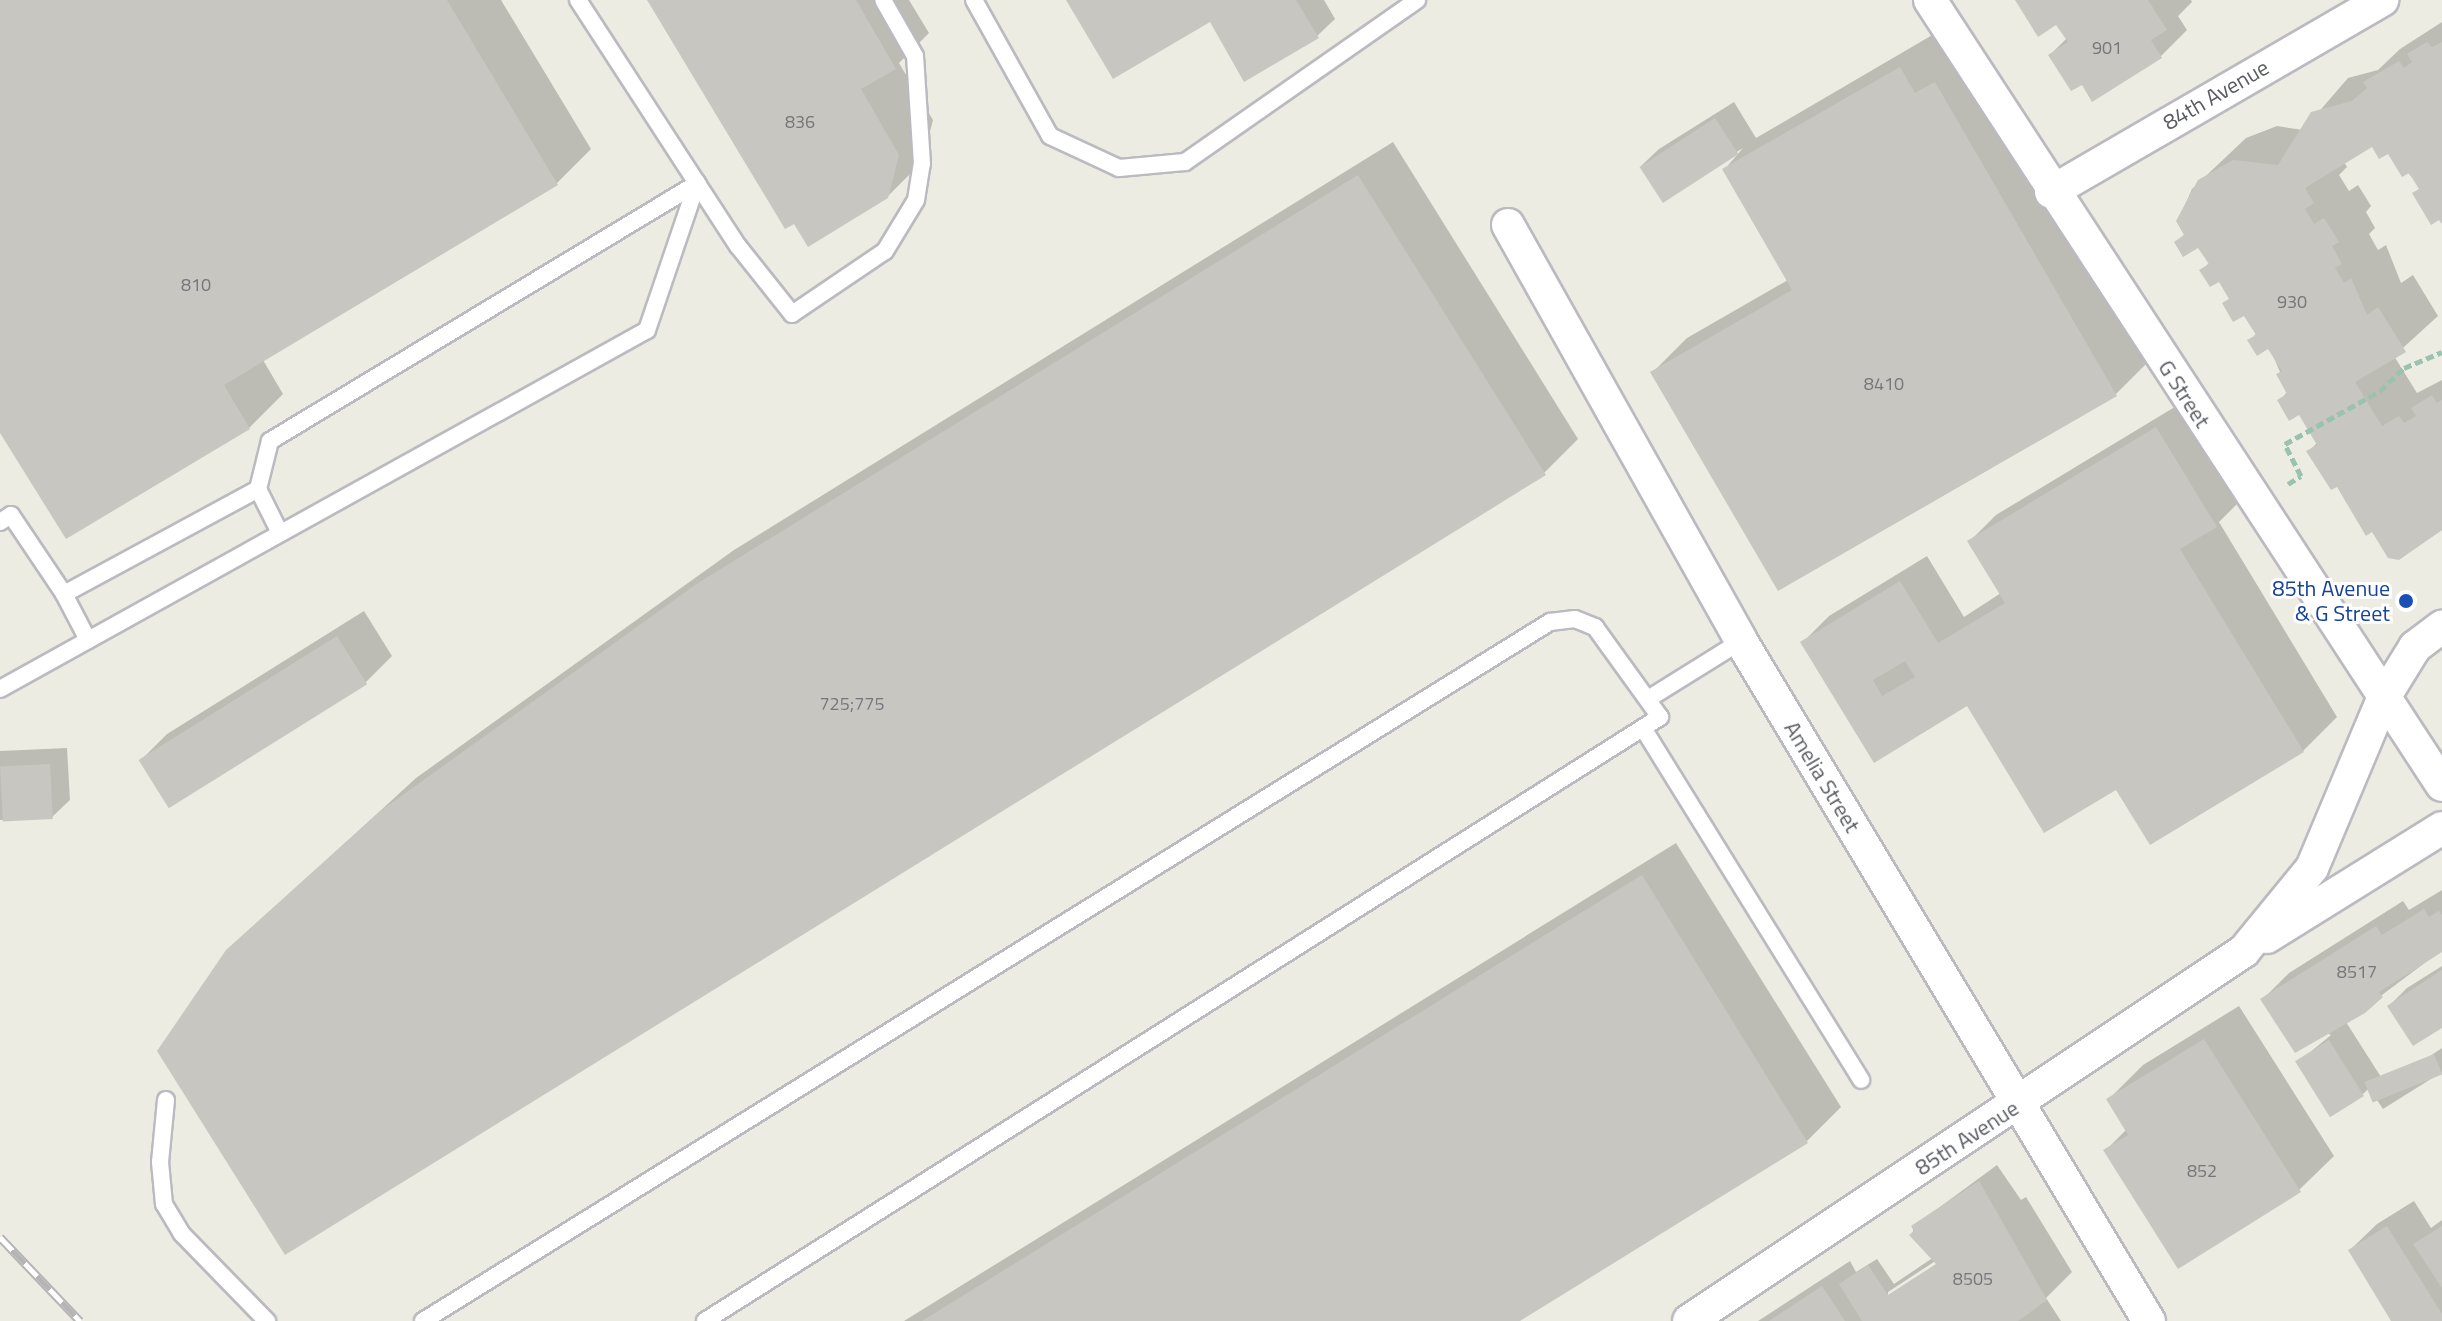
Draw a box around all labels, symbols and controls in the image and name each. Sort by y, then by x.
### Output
house number: 901 [2092,37,2122,59]
street label: 84th Avenue [2158,54,2274,136]
house number: 836 [785,111,815,133]
house number: 810 [181,274,211,296]
house number: 930 [2277,291,2307,313]
street label: G Street [2152,355,2216,433]
house number: 8410 [1864,373,1904,395]
place label: 85th Avenue & G Street [2272,575,2390,626]
marker: 85th Avenue & G Street [2397,592,2415,610]
house number: 725;775 [820,693,884,715]
street label: Amelia Street [1778,717,1866,837]
house number: 8517 [2337,961,2377,983]
street label: 85th Avenue [1910,1095,2024,1181]
house number: 852 [2187,1160,2217,1182]
house number: 8505 [1953,1268,1993,1290]

